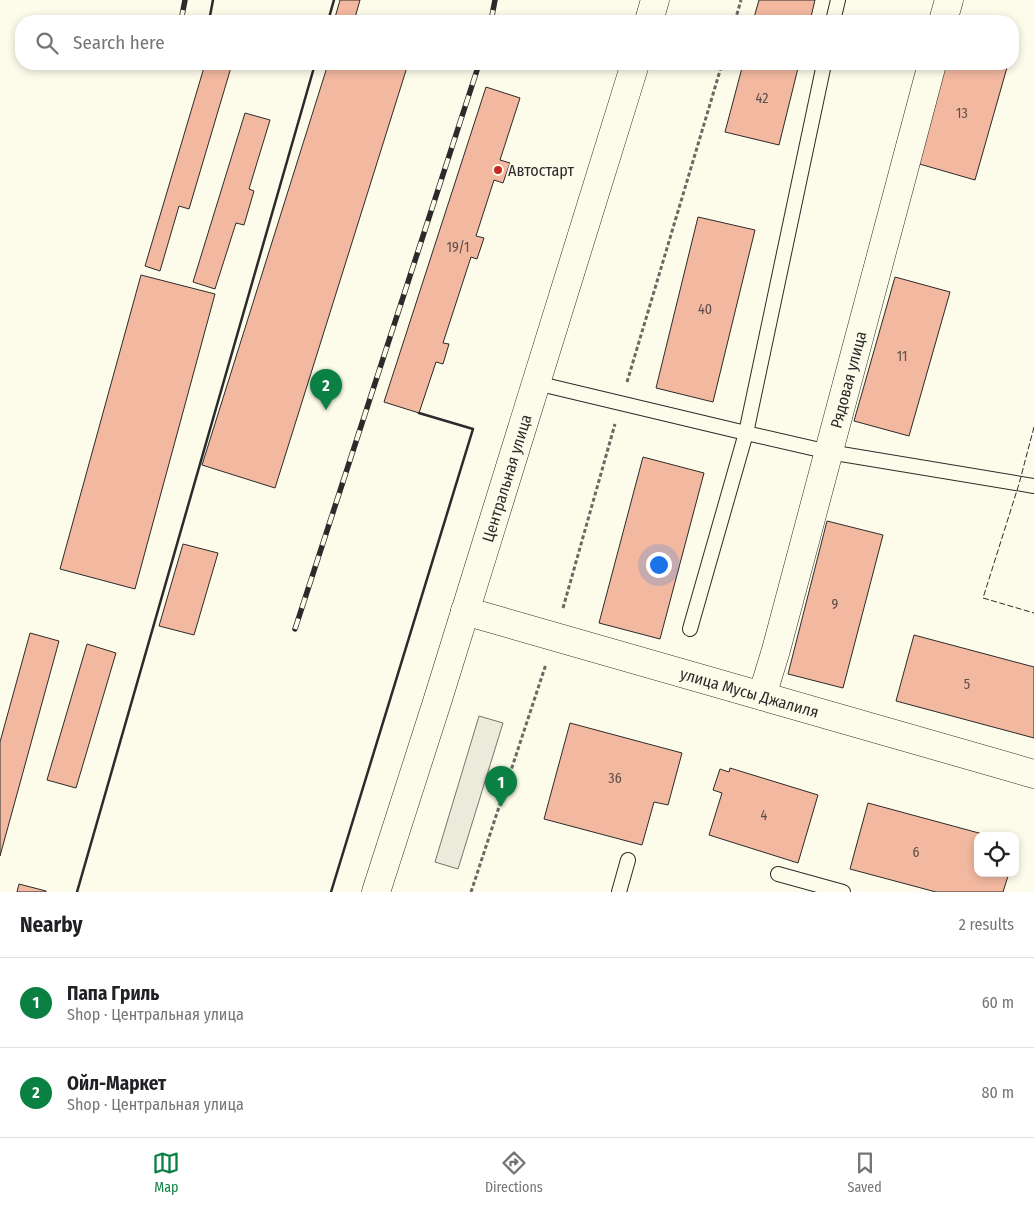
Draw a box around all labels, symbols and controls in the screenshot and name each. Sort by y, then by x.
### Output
search box [15,15,1019,70]
icon: search [33,29,61,57]
text: Search here [73,31,165,54]
house number: 42 [756,90,768,107]
house number: 13 [956,105,968,122]
place label: Автостарт [508,161,574,180]
marker: Автостарт [492,164,504,176]
house number: 19/1 [447,239,469,256]
house number: 40 [698,301,712,318]
street label: Рядовая улица [826,329,871,430]
house number: 11 [897,348,907,365]
pin: 2 [310,369,342,410]
street label: Центральная улица [478,412,536,544]
your location [646,552,672,578]
house number: 9 [832,596,839,613]
street label: улица Мусы Джалиля [678,664,821,722]
house number: 5 [964,676,970,693]
pin: 1 [485,766,517,807]
house number: 36 [608,770,622,787]
house number: 4 [761,807,768,824]
map controls [974,832,1019,877]
button: locate [974,832,1019,877]
house number: 6 [913,844,920,861]
text: Nearby [20,912,82,938]
text: 2 results [959,915,1014,934]
text: Папа Гриль [67,982,159,1005]
text: 1 [33,993,39,1012]
text: 60 m [982,993,1014,1012]
text: Shop · Центральная улица [67,1005,244,1024]
text: Ойл-Маркет [67,1072,166,1095]
text: 2 [32,1083,40,1102]
text: 80 m [982,1083,1014,1102]
text: Shop · Центральная улица [67,1095,244,1114]
tab: Map [152,1149,180,1196]
tab: Directions [485,1149,543,1196]
tab: Saved [847,1149,882,1196]

